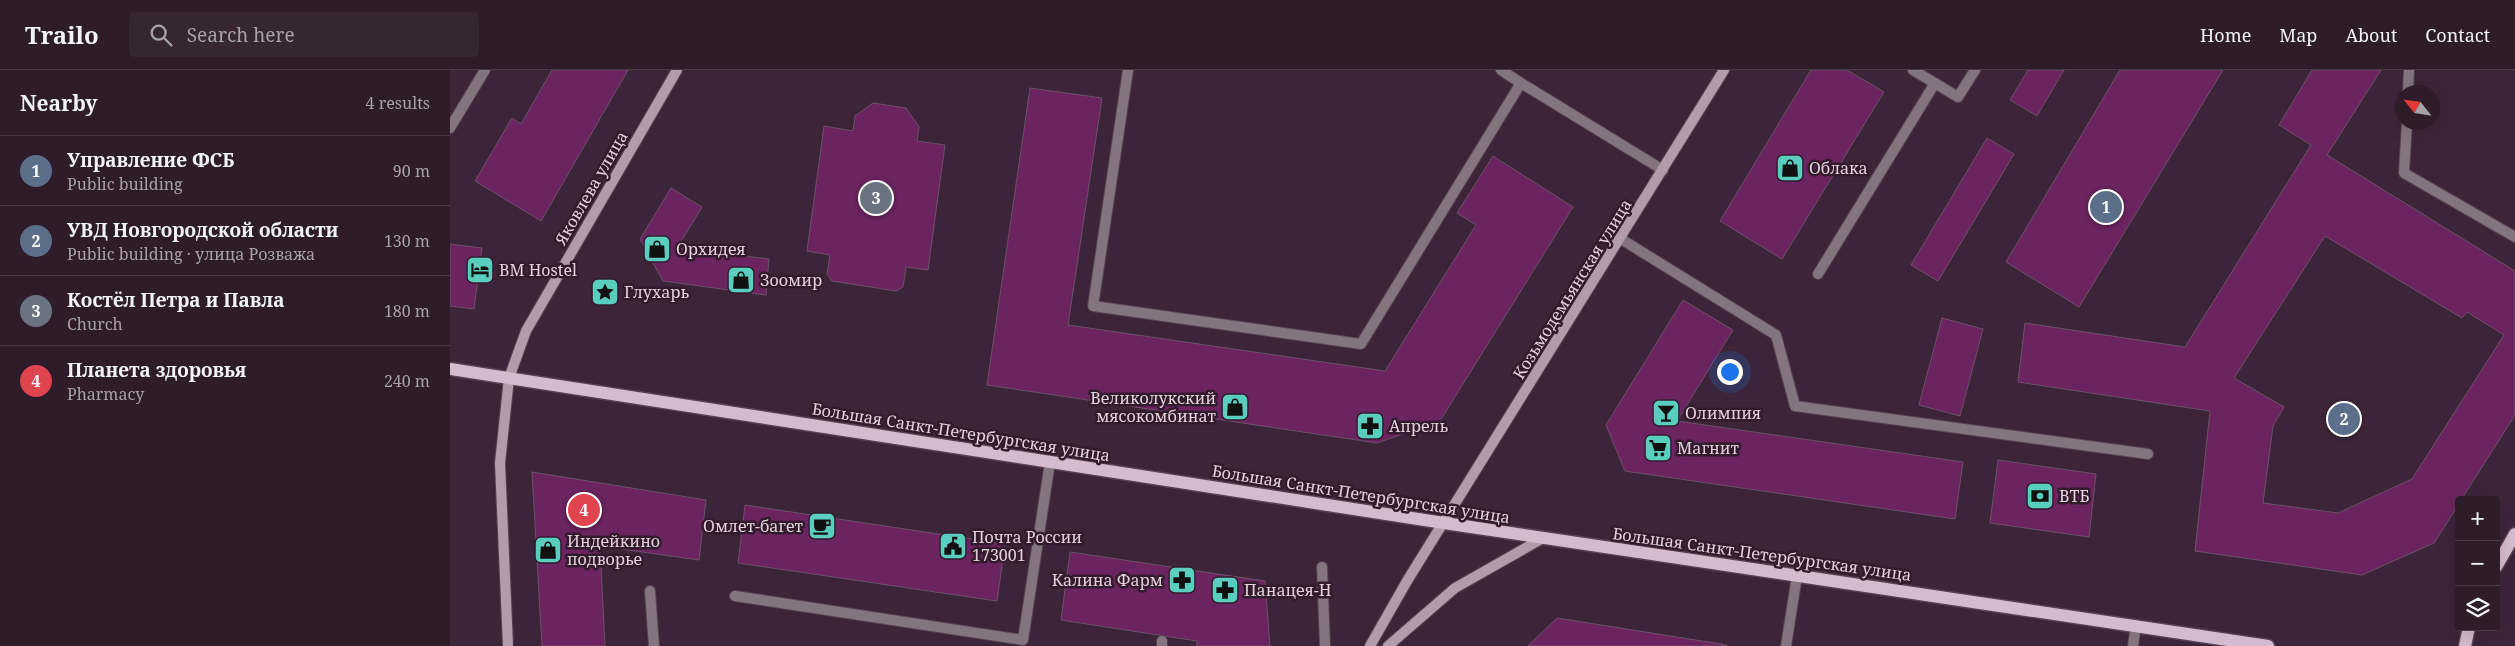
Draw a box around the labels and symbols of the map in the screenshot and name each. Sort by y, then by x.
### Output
north arrow [2395,85,2440,130]
street label: Яковлева улица [549,127,633,250]
shop icon: Облака [1775,153,1805,183]
place label: Облака [1809,157,1868,179]
pin: 3 [860,179,892,217]
pin: 1 [2090,188,2122,226]
street label: Козьмодемьянская улица [1507,195,1637,383]
shop icon: Орхидея [642,234,672,264]
place label: Орхидея [676,238,746,260]
hotel icon: BM Hostel [465,255,495,285]
place label: BM Hostel [499,259,577,281]
shop icon: Зоомир [726,265,756,295]
place label: Зоомир [760,269,822,291]
place icon: Глухарь [590,277,620,307]
place label: Глухарь [624,281,689,303]
your location [1717,359,1743,385]
place label: Великолукский мясокомбинат [1090,387,1217,427]
shop icon: Великолукский мясокомбинат [1220,392,1250,422]
street label: Большая Санкт-Петербургская улица [810,398,1112,466]
bar icon: Олимпия [1651,398,1681,428]
pin: 2 [2328,400,2360,438]
place label: Олимпия [1685,402,1761,424]
pharmacy icon: Апрель [1355,411,1385,441]
place label: Апрель [1389,415,1448,437]
supermarket icon: Магнит [1643,433,1673,463]
place label: Магнит [1677,437,1740,459]
street label: Большая Санкт-Петербургская улица [1210,460,1512,528]
bank icon: ВТБ [2025,481,2055,511]
place label: ВТБ [2059,485,2090,507]
pin: 4 [568,491,600,529]
cafe icon: Омлет-багет [807,511,837,541]
place label: Омлет-багет [703,515,804,537]
street label: Большая Санкт-Петербургская улица [1611,522,1913,586]
place label: Почта России 173001 [972,526,1082,566]
place label: Индейкино подворье [567,530,660,570]
public building icon: Почта России 173001 [938,531,968,561]
shop icon: Индейкино подворье [533,535,563,565]
pharmacy icon: Калина Фарм [1167,565,1197,595]
place label: Калина Фарм [1052,569,1163,591]
pharmacy icon: Панацея-Н [1210,575,1240,605]
place label: Панацея-Н [1244,579,1332,601]

